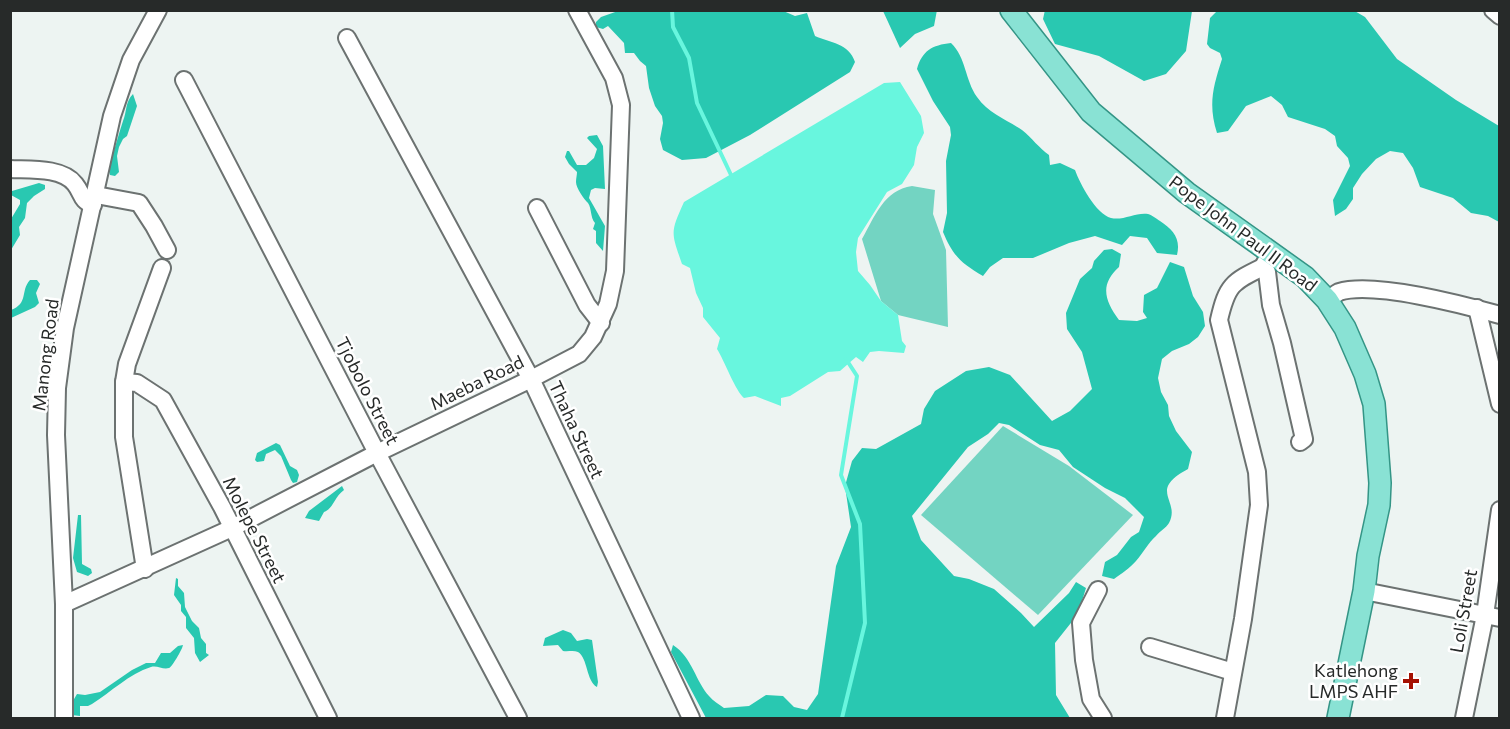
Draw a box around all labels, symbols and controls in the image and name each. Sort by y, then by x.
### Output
street label: Pope John Paul II Road [1165,170,1322,296]
street label: Manong Road [27,297,63,412]
street label: Tjobolo Street [331,333,404,448]
street label: Maeba Road [426,350,527,414]
street label: Thaha Street [545,377,609,482]
street label: Molepe Street [219,473,291,586]
street label: Loli Street [1445,567,1481,654]
place label: Katlehong LMPS AHF [1309,659,1398,702]
marker: Katlehong LMPS AHF [1402,672,1420,690]

